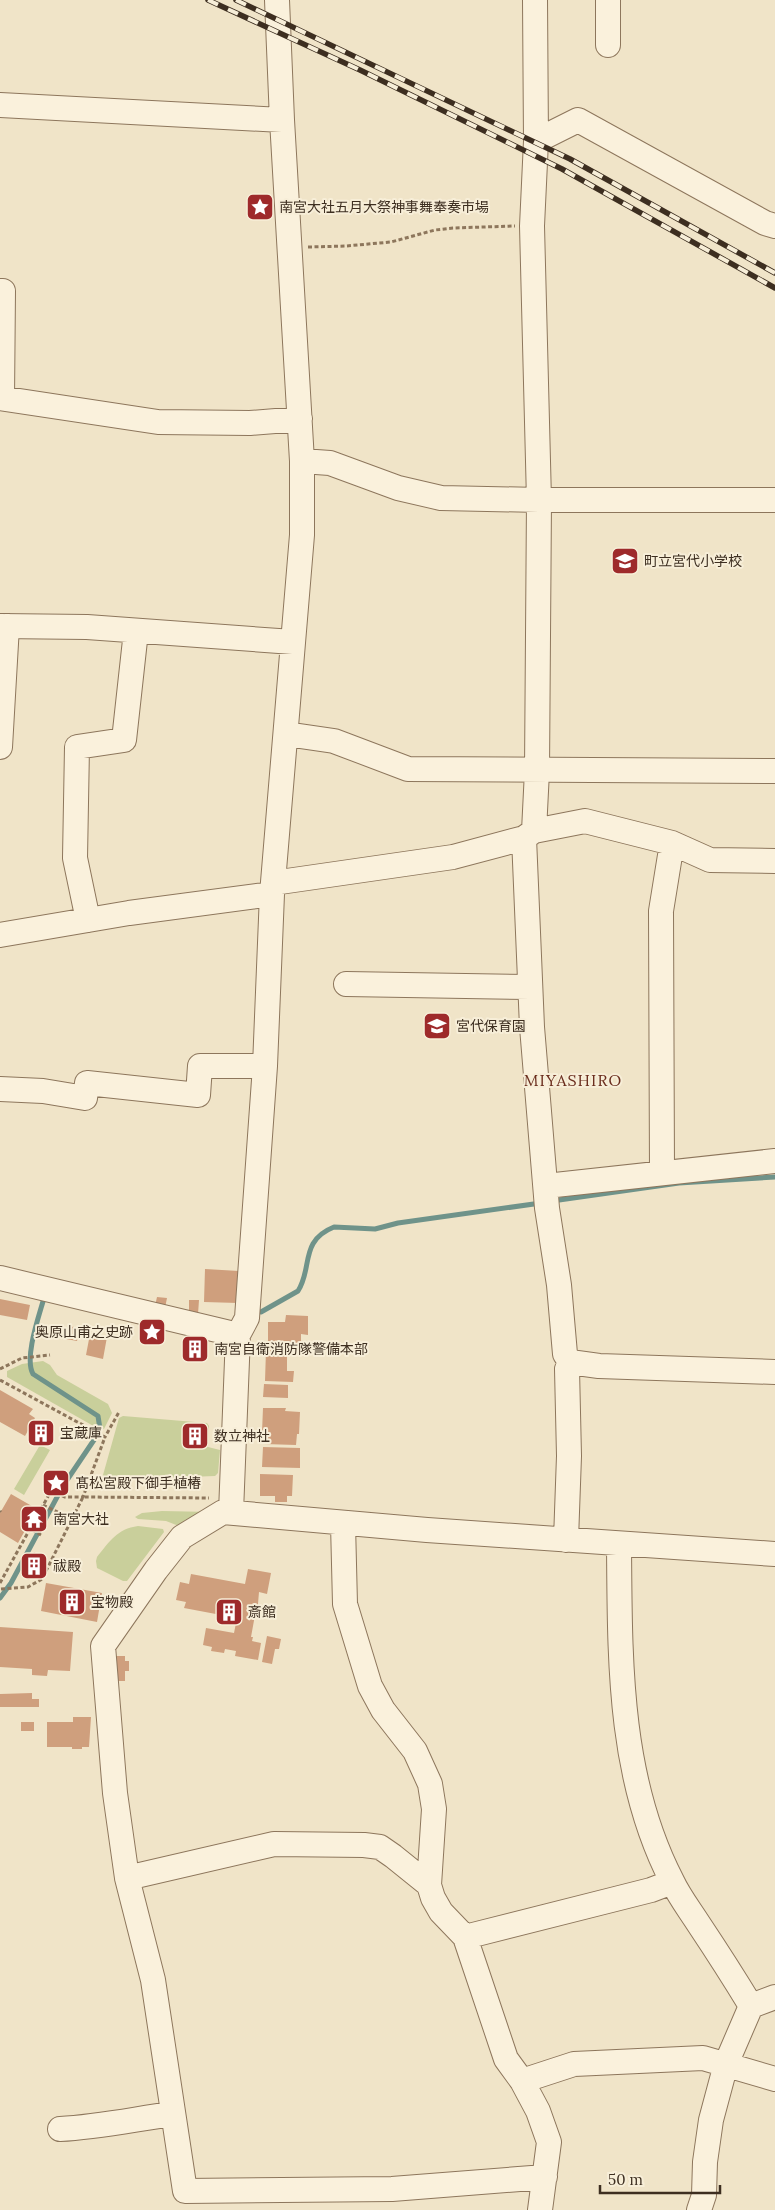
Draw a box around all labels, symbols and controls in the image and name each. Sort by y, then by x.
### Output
place icon: 南宮大社五月大祭神事舞奉奏市場 [245,192,275,222]
place label: 南宮大社五月大祭神事舞奉奏市場 [279,198,489,216]
school or university icon: 町立宮代小学校 [610,546,640,576]
place label: 町立宮代小学校 [644,552,742,570]
school or university icon: 宮代保育園 [422,1011,452,1041]
place label: 宮代保育園 [456,1017,526,1035]
district label: MIYASHIRO [524,1070,622,1090]
place icon: 奥原山甫之史跡 [137,1317,167,1347]
place label: 奥原山甫之史跡 [35,1323,133,1341]
building icon: 南宮自衛消防隊警備本部 [180,1334,210,1364]
place label: 南宮自衛消防隊警備本部 [214,1340,368,1358]
building icon: 宝蔵庫 [26,1418,56,1448]
building icon: 数立神社 [180,1421,210,1451]
place label: 宝蔵庫 [60,1424,102,1442]
place label: 数立神社 [214,1427,270,1445]
place icon: 髙松宮殿下御手植椿 [41,1468,71,1498]
place label: 髙松宮殿下御手植椿 [75,1474,201,1492]
temple icon: 南宮大社 [19,1504,49,1534]
place label: 南宮大社 [53,1510,109,1528]
building icon: 祓殿 [19,1551,49,1581]
place label: 祓殿 [53,1557,81,1575]
building icon: 宝物殿 [57,1587,87,1617]
place label: 宝物殿 [91,1593,133,1611]
building icon: 斎館 [214,1597,244,1627]
place label: 斎館 [248,1603,276,1621]
scale bar [600,2162,720,2194]
text: 50 m [608,2170,643,2189]

